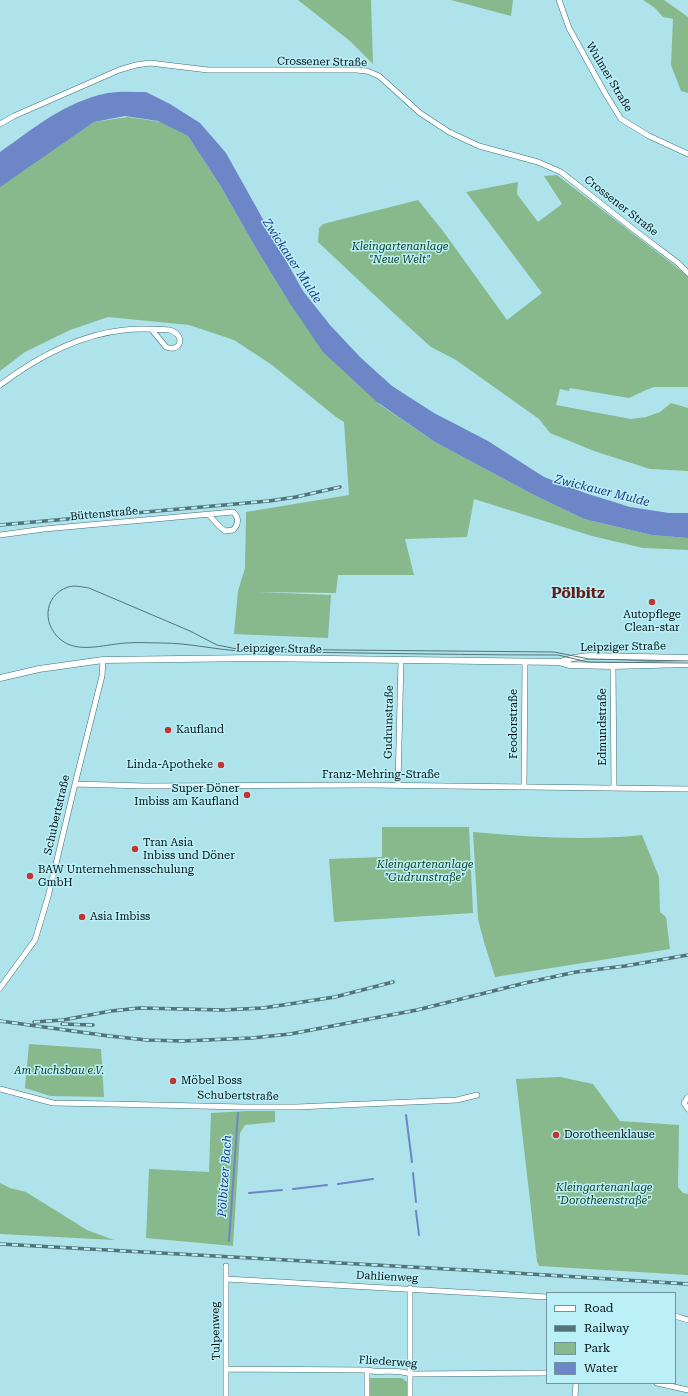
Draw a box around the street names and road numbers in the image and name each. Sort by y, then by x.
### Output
street label: Wulmer Straße [583,40,635,114]
street label: Crossener Straße [277,55,367,69]
street label: Crossener Straße [581,173,661,239]
street label: Büttenstraße [70,504,138,524]
street label: Leipziger Straße [580,640,666,654]
street label: Leipziger Straße [236,642,322,656]
street label: Gudrunstraße [382,685,396,759]
street label: Edmundstraße [596,688,610,766]
street label: Feodorstraße [507,689,521,759]
street label: Franz-Mehring-Straße [322,768,440,782]
street label: Schubertstraße [41,774,73,856]
street label: Schubertstraße [197,1089,279,1103]
street label: Dahlienweg [355,1269,419,1285]
street label: Tulpenweg [209,1301,223,1361]
street label: Fliederweg [358,1353,418,1371]

